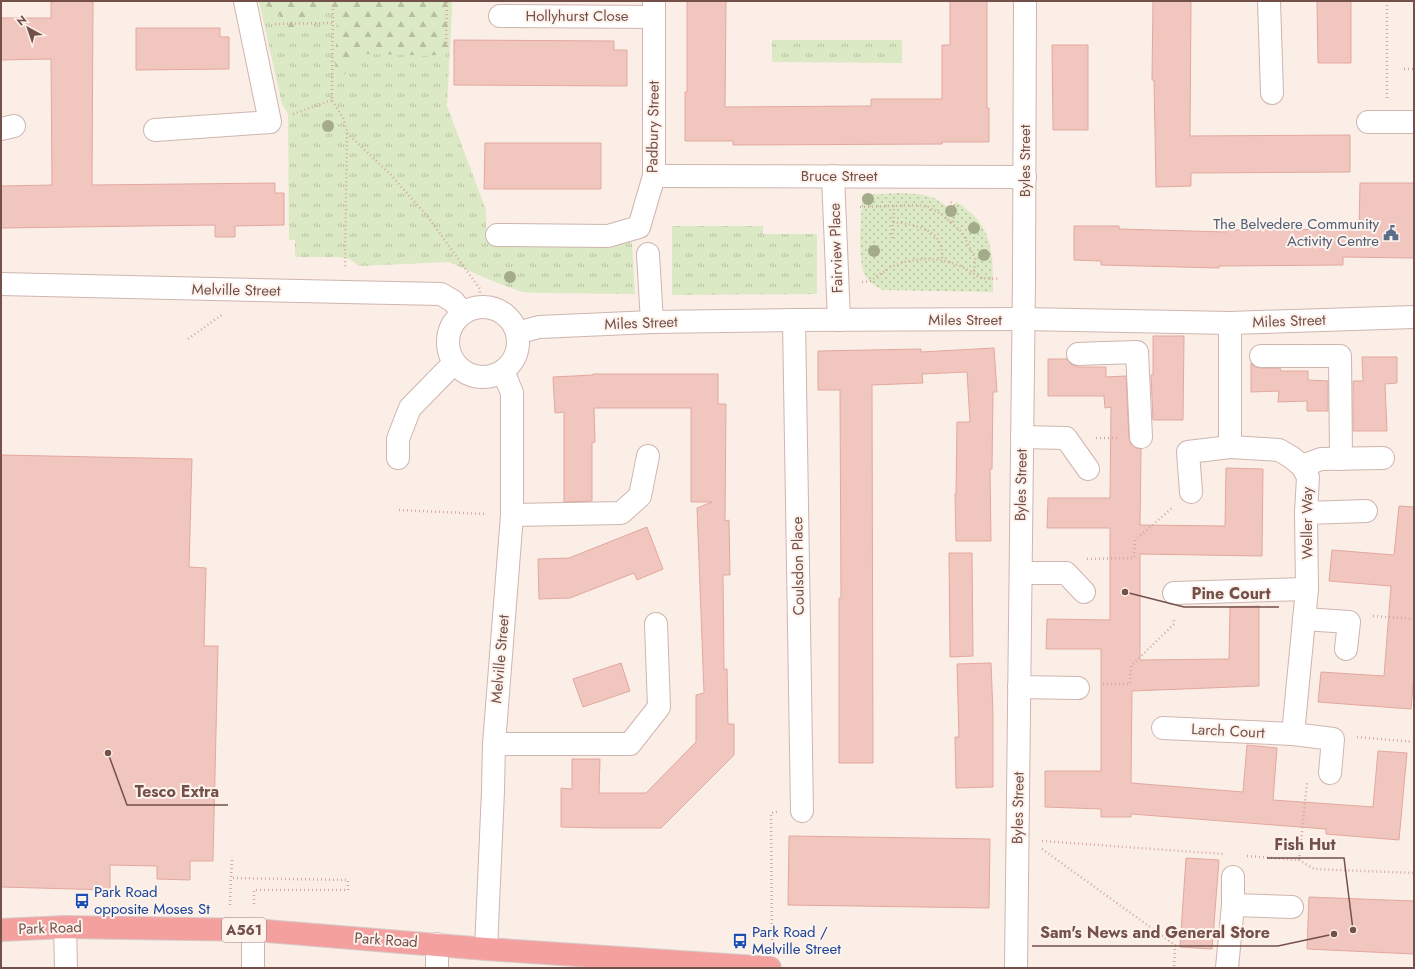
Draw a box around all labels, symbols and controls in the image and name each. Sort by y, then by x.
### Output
street label: Hollyhurst Close [525,5,629,27]
north arrow [8,8,48,48]
text: N [13,11,30,29]
street label: Padbury Street [641,80,665,173]
street label: Byles Street [1014,124,1036,197]
street label: Bruce Street [801,165,878,187]
street label: Fairview Place [823,202,849,293]
place label: The Belvedere Community Activity Centre [1213,213,1379,252]
public building icon: The Belvedere Community Activity Centre [1382,224,1400,242]
street label: Melville Street [191,278,281,302]
street label: Miles Street [928,309,1002,331]
street label: Miles Street [1252,309,1327,333]
street label: Miles Street [604,311,679,335]
street label: Byles Street [1009,448,1033,521]
street label: Weller Way [1296,486,1318,559]
street label: Coulsdon Place [786,516,810,616]
callout: Pine Court [1184,579,1279,607]
text: Pine Court [1191,582,1271,605]
street label: Melville Street [485,613,515,704]
street label: Larch Court [1191,718,1266,744]
street label: Byles Street [1006,771,1030,844]
callout: Tesco Extra [127,777,228,805]
text: Tesco Extra [135,780,219,803]
callout: Fish Hut [1267,830,1344,858]
text: Fish Hut [1274,833,1337,856]
place label: Park Road opposite Moses St [94,881,210,920]
bus stop icon: Park Road opposite Moses St [73,892,91,910]
street label: Park Road [18,916,82,940]
road number: A561 [222,918,266,942]
callout: Sam's News and General Store [1032,918,1278,946]
place label: Park Road / Melville Street [752,921,841,960]
text: Sam's News and General Store [1040,921,1270,944]
street label: Park Road [354,927,418,953]
bus stop icon: Park Road / Melville Street [731,932,749,950]

